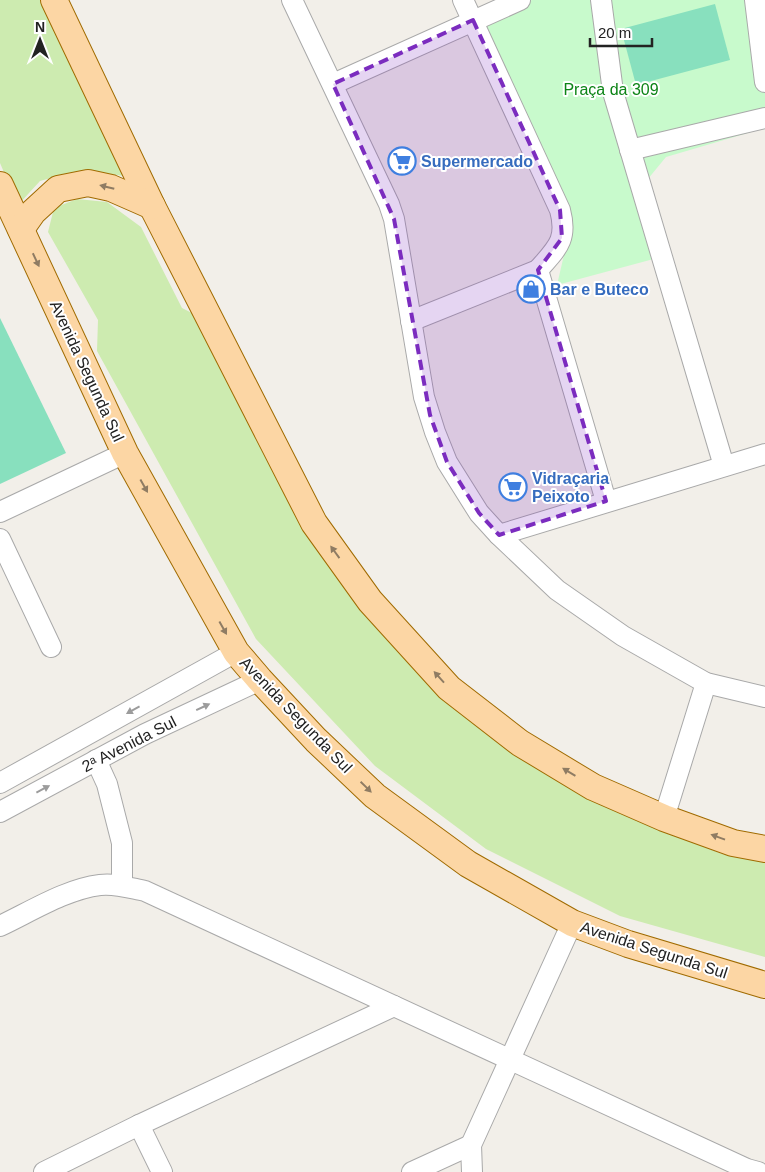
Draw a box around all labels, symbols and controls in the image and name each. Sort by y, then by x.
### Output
north arrow [15,15,65,65]
scale bar [590,15,652,47]
text: N [35,19,45,35]
text: 20 m [598,24,631,41]
park label: Praça da 309 [563,81,659,98]
supermarket icon: Supermercado [387,146,417,176]
place label: Supermercado [421,153,533,170]
one-way arrow [99,183,114,191]
one-way arrow [32,253,40,267]
shop icon: Bar e Buteco [516,274,546,304]
place label: Bar e Buteco [550,281,649,298]
street label: Avenida Segunda Sul [47,298,127,444]
place label: Vidraçaria Peixoto [532,470,609,505]
supermarket icon: Vidraçaria Peixoto [498,472,528,502]
one-way arrow [140,478,148,493]
one-way arrow [330,545,340,559]
one-way arrow [218,621,227,634]
street label: Avenida Segunda Sul [237,654,355,776]
one-way arrow [433,670,444,683]
one-way arrow [196,702,210,710]
one-way arrow [125,706,140,714]
street label: 2ᵃ Avenida Sul [79,713,179,775]
one-way arrow [563,768,576,777]
one-way arrow [359,781,371,793]
one-way arrow [36,785,50,793]
one-way arrow [710,833,725,841]
street label: Avenida Segunda Sul [578,918,730,982]

